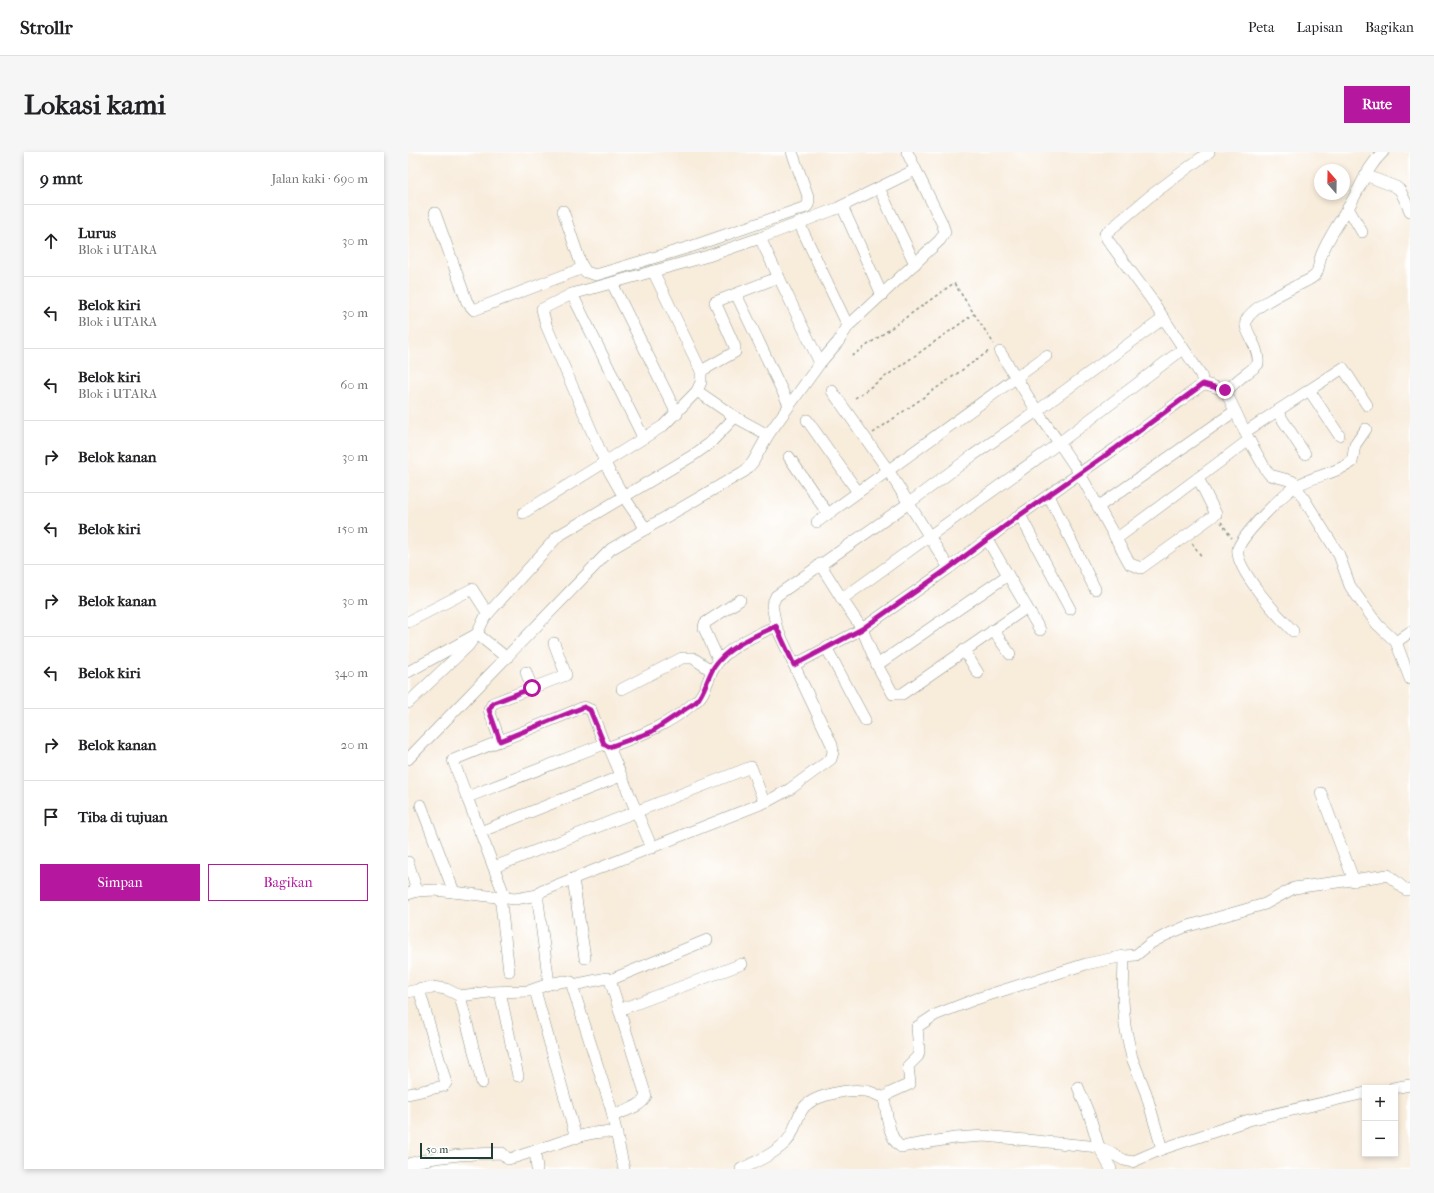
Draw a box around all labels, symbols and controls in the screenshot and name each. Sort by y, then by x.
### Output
text: Strollr [20,17,73,39]
text: Peta [1248,19,1275,36]
text: Lapisan [1297,19,1343,36]
text: Bagikan [1365,19,1414,36]
button: Rute [1344,86,1410,123]
text: Lokasi kami [24,88,166,121]
north arrow [1314,164,1350,200]
text: 9 mnt [40,168,83,188]
text: Jalan kaki · 690 m [271,171,368,186]
text: Lurus [78,224,116,242]
icon: ahead [40,230,62,252]
text: 30 m [342,233,368,248]
text: Blok i UTARA [78,242,157,257]
text: Belok kiri [78,296,141,314]
icon: left [40,302,62,324]
text: 30 m [342,305,368,320]
text: Blok i UTARA [78,314,157,329]
text: Belok kiri [78,368,141,386]
icon: left [40,374,62,396]
text: 60 m [340,377,368,392]
route end [1216,381,1234,399]
text: Blok i UTARA [78,386,157,401]
icon: right [40,446,62,468]
text: Belok kanan [78,448,157,466]
text: 30 m [342,449,368,464]
icon: left [40,518,62,540]
text: Belok kiri [78,520,141,538]
text: 150 m [337,521,368,536]
icon: right [40,590,62,612]
text: Belok kanan [78,592,157,610]
text: 30 m [342,593,368,608]
icon: left [40,662,62,684]
text: Belok kiri [78,664,141,682]
text: 340 m [334,665,368,680]
route start [523,679,541,697]
icon: right [40,734,62,756]
text: Belok kanan [78,736,157,754]
text: 20 m [341,737,368,752]
icon: arrive [40,806,62,828]
text: Tiba di tujuan [78,808,168,826]
button: Simpan [40,864,200,901]
button: Bagikan [208,864,368,901]
map controls [1362,1085,1398,1157]
button: + [1362,1085,1398,1121]
button: − [1362,1121,1398,1157]
scale bar [420,1141,493,1160]
text: 50 m [426,1143,448,1156]

